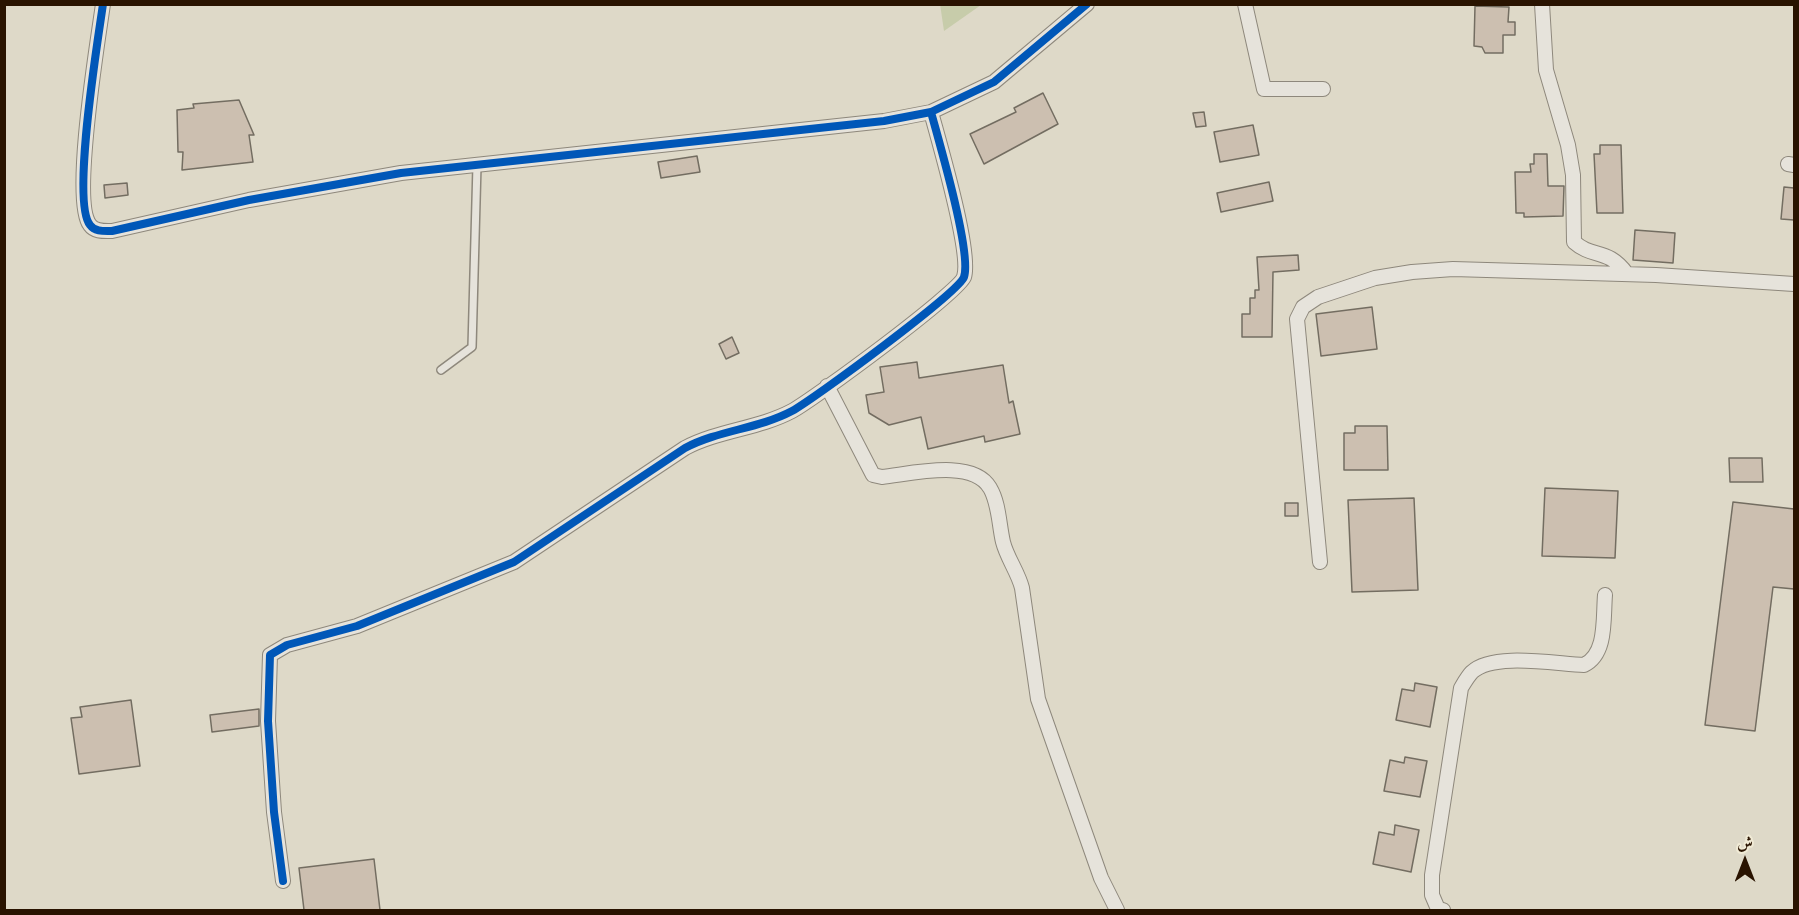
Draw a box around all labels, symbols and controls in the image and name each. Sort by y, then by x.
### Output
north arrow [1715,831,1775,891]
text: ش [1737,832,1753,854]

